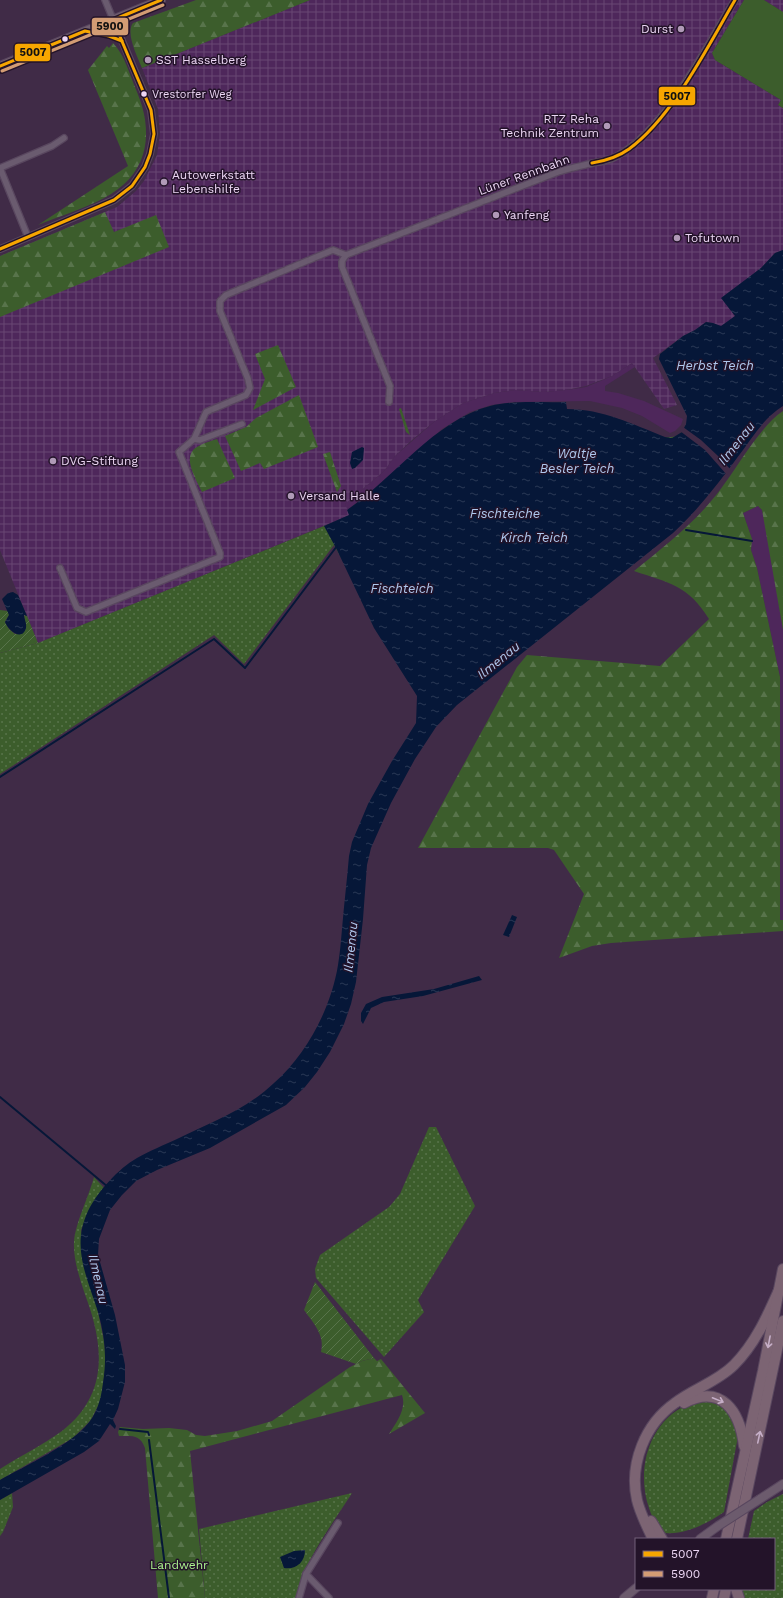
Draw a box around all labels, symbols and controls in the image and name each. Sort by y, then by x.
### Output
line badge: 5900 [91,17,129,36]
text: 5900 [96,20,124,33]
place label: Durst [641,22,673,36]
marker: Durst [676,24,686,34]
unlabelled marker [60,34,70,44]
line badge: 5007 [14,43,51,62]
text: 5007 [20,46,47,59]
place label: SST Hasselberg [156,53,247,67]
marker: SST Hasselberg [143,55,153,65]
line badge: 5007 [658,86,696,106]
place label: Vrestorfer Weg [152,88,232,101]
marker: Vrestorfer Weg [139,89,149,99]
text: 5007 [664,90,691,103]
place label: RTZ Reha Technik Zentrum [500,112,599,140]
marker: RTZ Reha Technik Zentrum [602,121,612,131]
street label: Lüner Rennbahn [476,152,572,198]
place label: Autowerkstatt Lebenshilfe [172,168,255,196]
marker: Autowerkstatt Lebenshilfe [159,177,169,187]
place label: Yanfeng [504,208,550,222]
marker: Yanfeng [491,210,501,220]
place label: Tofutown [685,231,740,245]
marker: Tofutown [672,233,682,243]
water label: Herbst Teich [676,358,754,373]
water label: Ilmenau [715,419,758,468]
water label: Waltje Besler Teich [540,446,614,476]
place label: DVG-Stiftung [61,454,138,468]
marker: DVG-Stiftung [48,456,58,466]
place label: Versand Halle [299,489,380,503]
marker: Versand Halle [286,491,296,501]
water label: Fischteiche [470,506,540,521]
water label: Kirch Teich [500,530,568,545]
water label: Fischteich [371,581,434,596]
water label: Ilmenau [474,638,523,682]
water label: Ilmenau [340,921,361,973]
water label: Ilmenau [85,1253,112,1306]
one-way arrow [764,1335,772,1348]
one-way arrow [712,1397,724,1405]
one-way arrow [756,1430,764,1443]
legend [635,1538,775,1590]
text: 5007 [671,1547,700,1561]
park label: Landwehr [150,1558,208,1572]
text: 5900 [671,1567,700,1581]

